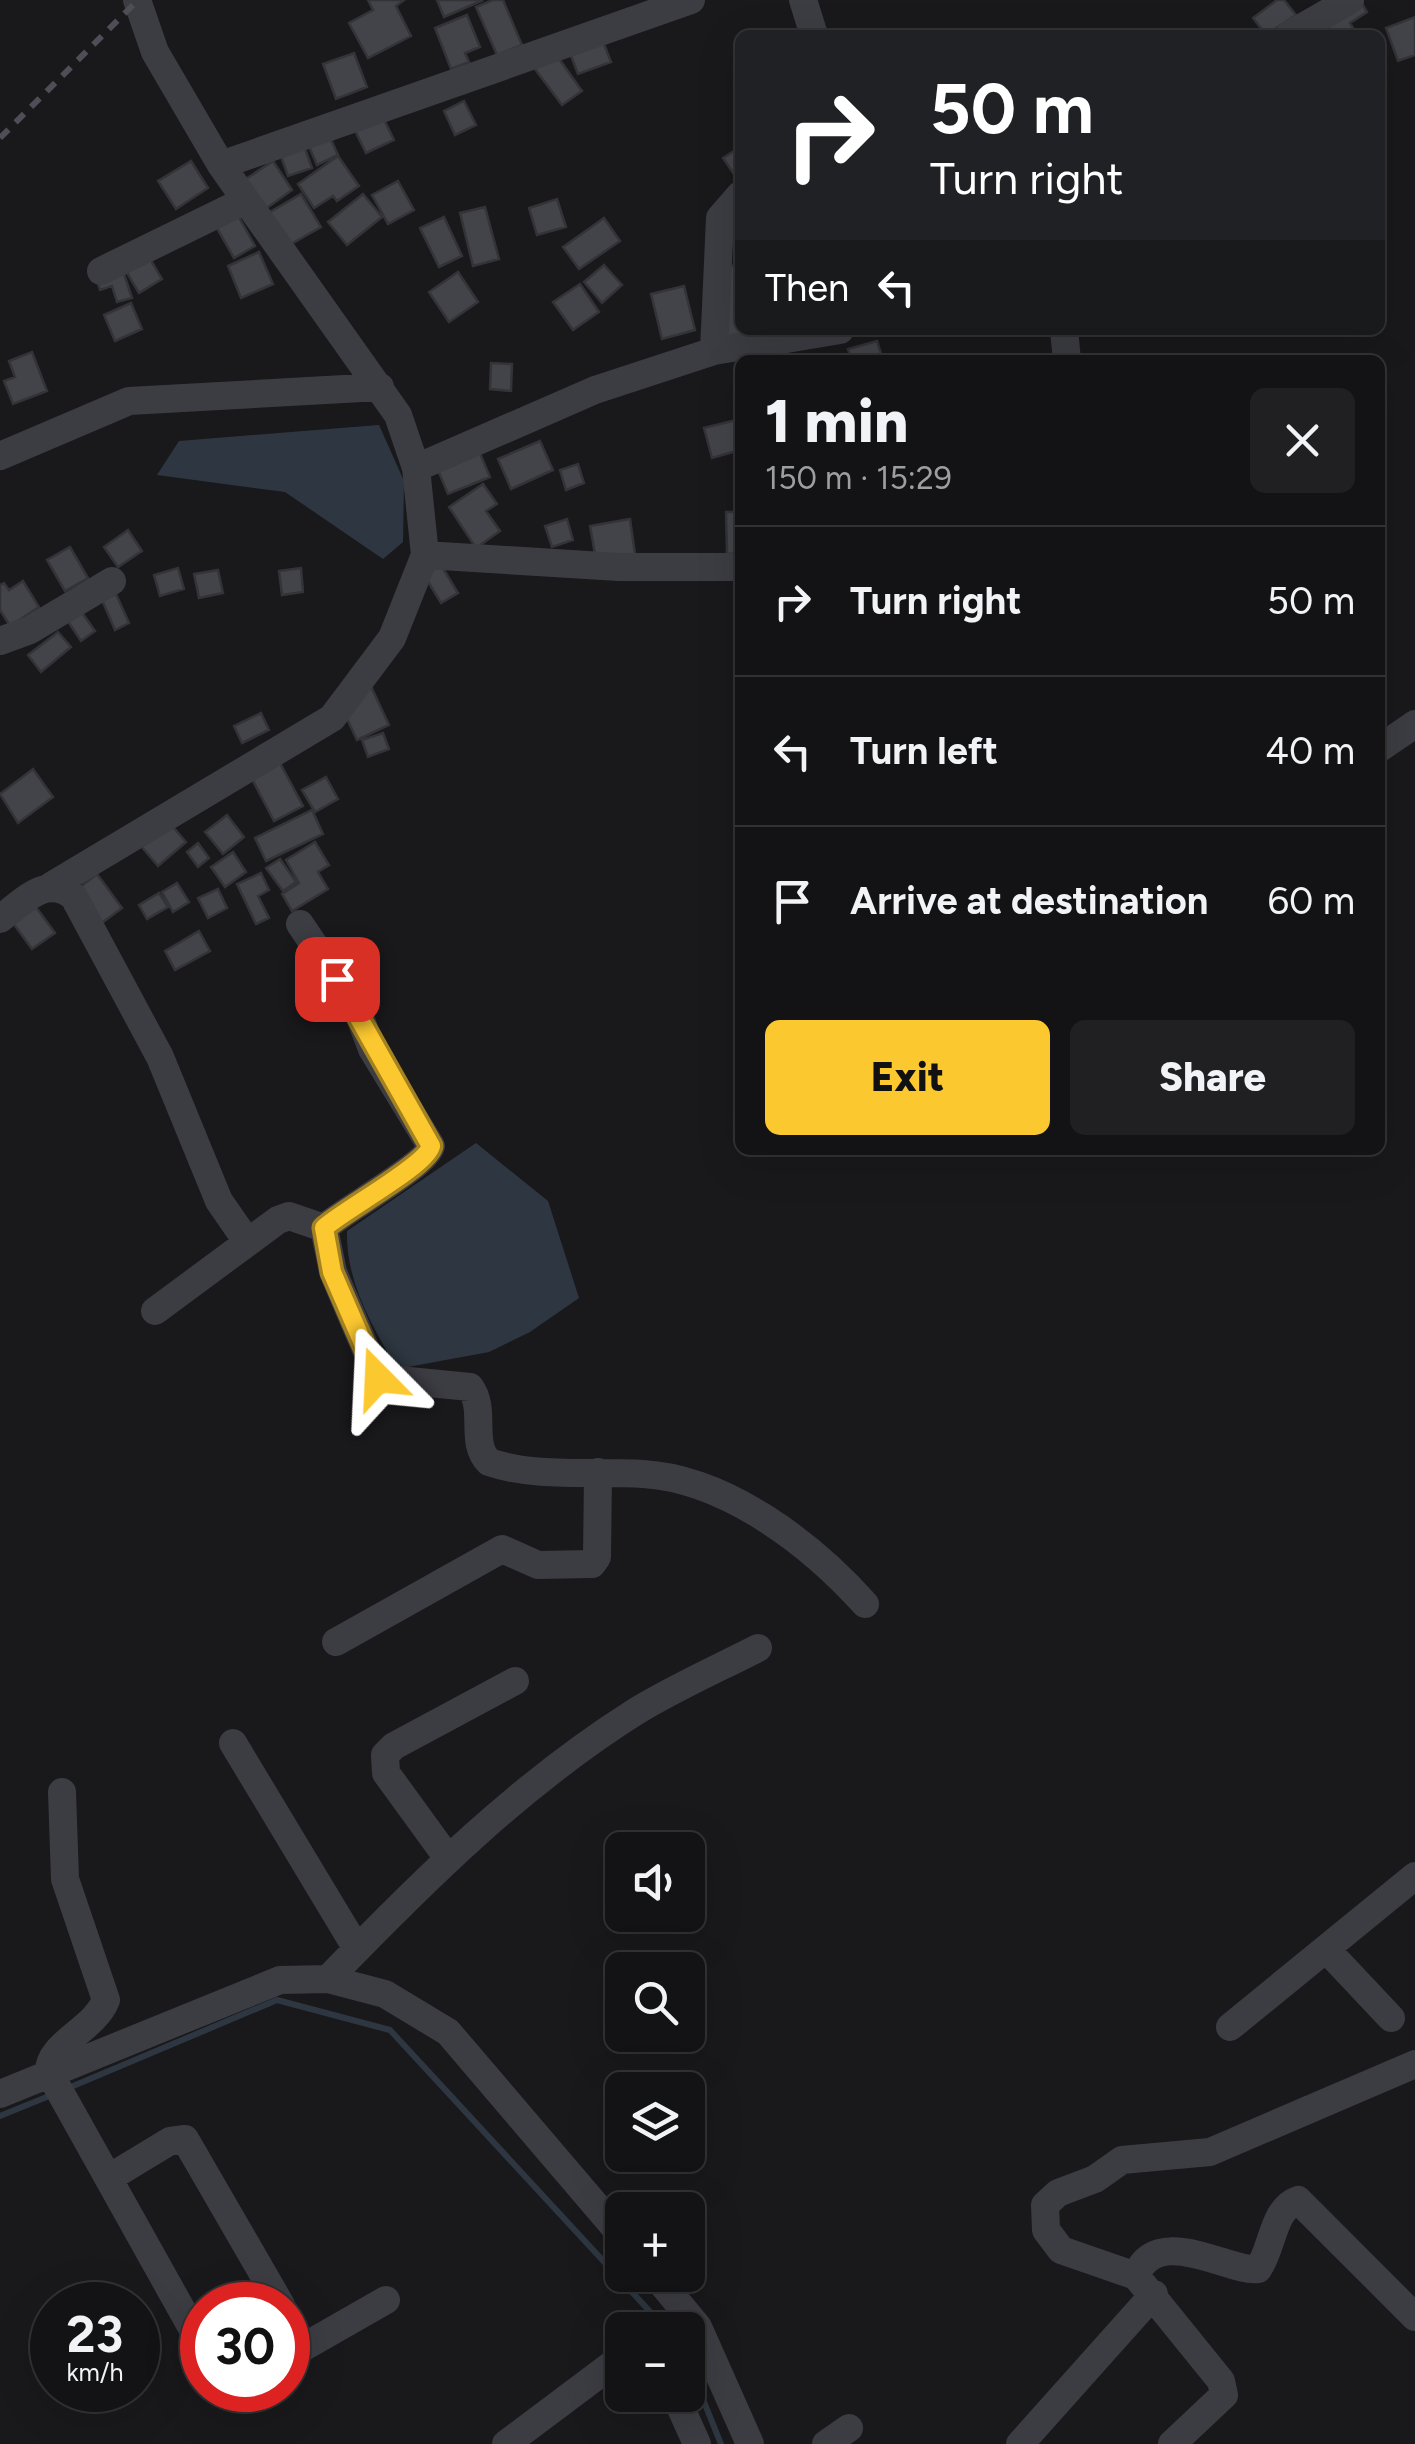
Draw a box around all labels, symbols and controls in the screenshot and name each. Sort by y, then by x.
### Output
text: 50 m [930,66,1094,151]
icon: right [765,70,895,200]
text: Turn right [930,151,1123,205]
icon: left [869,260,924,315]
text: Then [765,265,849,311]
text: 1 min [765,385,908,457]
button: close [1250,388,1355,493]
text: 150 m · 15:29 [765,459,952,497]
icon: right [765,574,820,629]
text: Turn right [850,578,1022,624]
text: 50 m [1267,578,1355,624]
icon: left [765,724,820,779]
text: Turn left [850,728,998,774]
text: 40 m [1265,728,1355,774]
icon: arrive [765,874,820,929]
text: Arrive at destination [850,878,1208,924]
text: 60 m [1267,878,1355,924]
pin [295,937,380,1022]
icon: arrive [310,952,365,1007]
button: Exit [765,1020,1050,1135]
button: Share [1070,1020,1355,1135]
position arrow [326,1326,430,1430]
map controls [605,1832,705,2412]
button: sound [605,1832,705,1932]
button: search [605,1952,705,2052]
button: layers [605,2072,705,2172]
button: + [605,2192,705,2292]
speed limit sign: 30 [180,2282,310,2412]
text: 23 [67,2304,123,2365]
button: − [605,2312,705,2412]
text: km/h [66,2357,124,2387]

